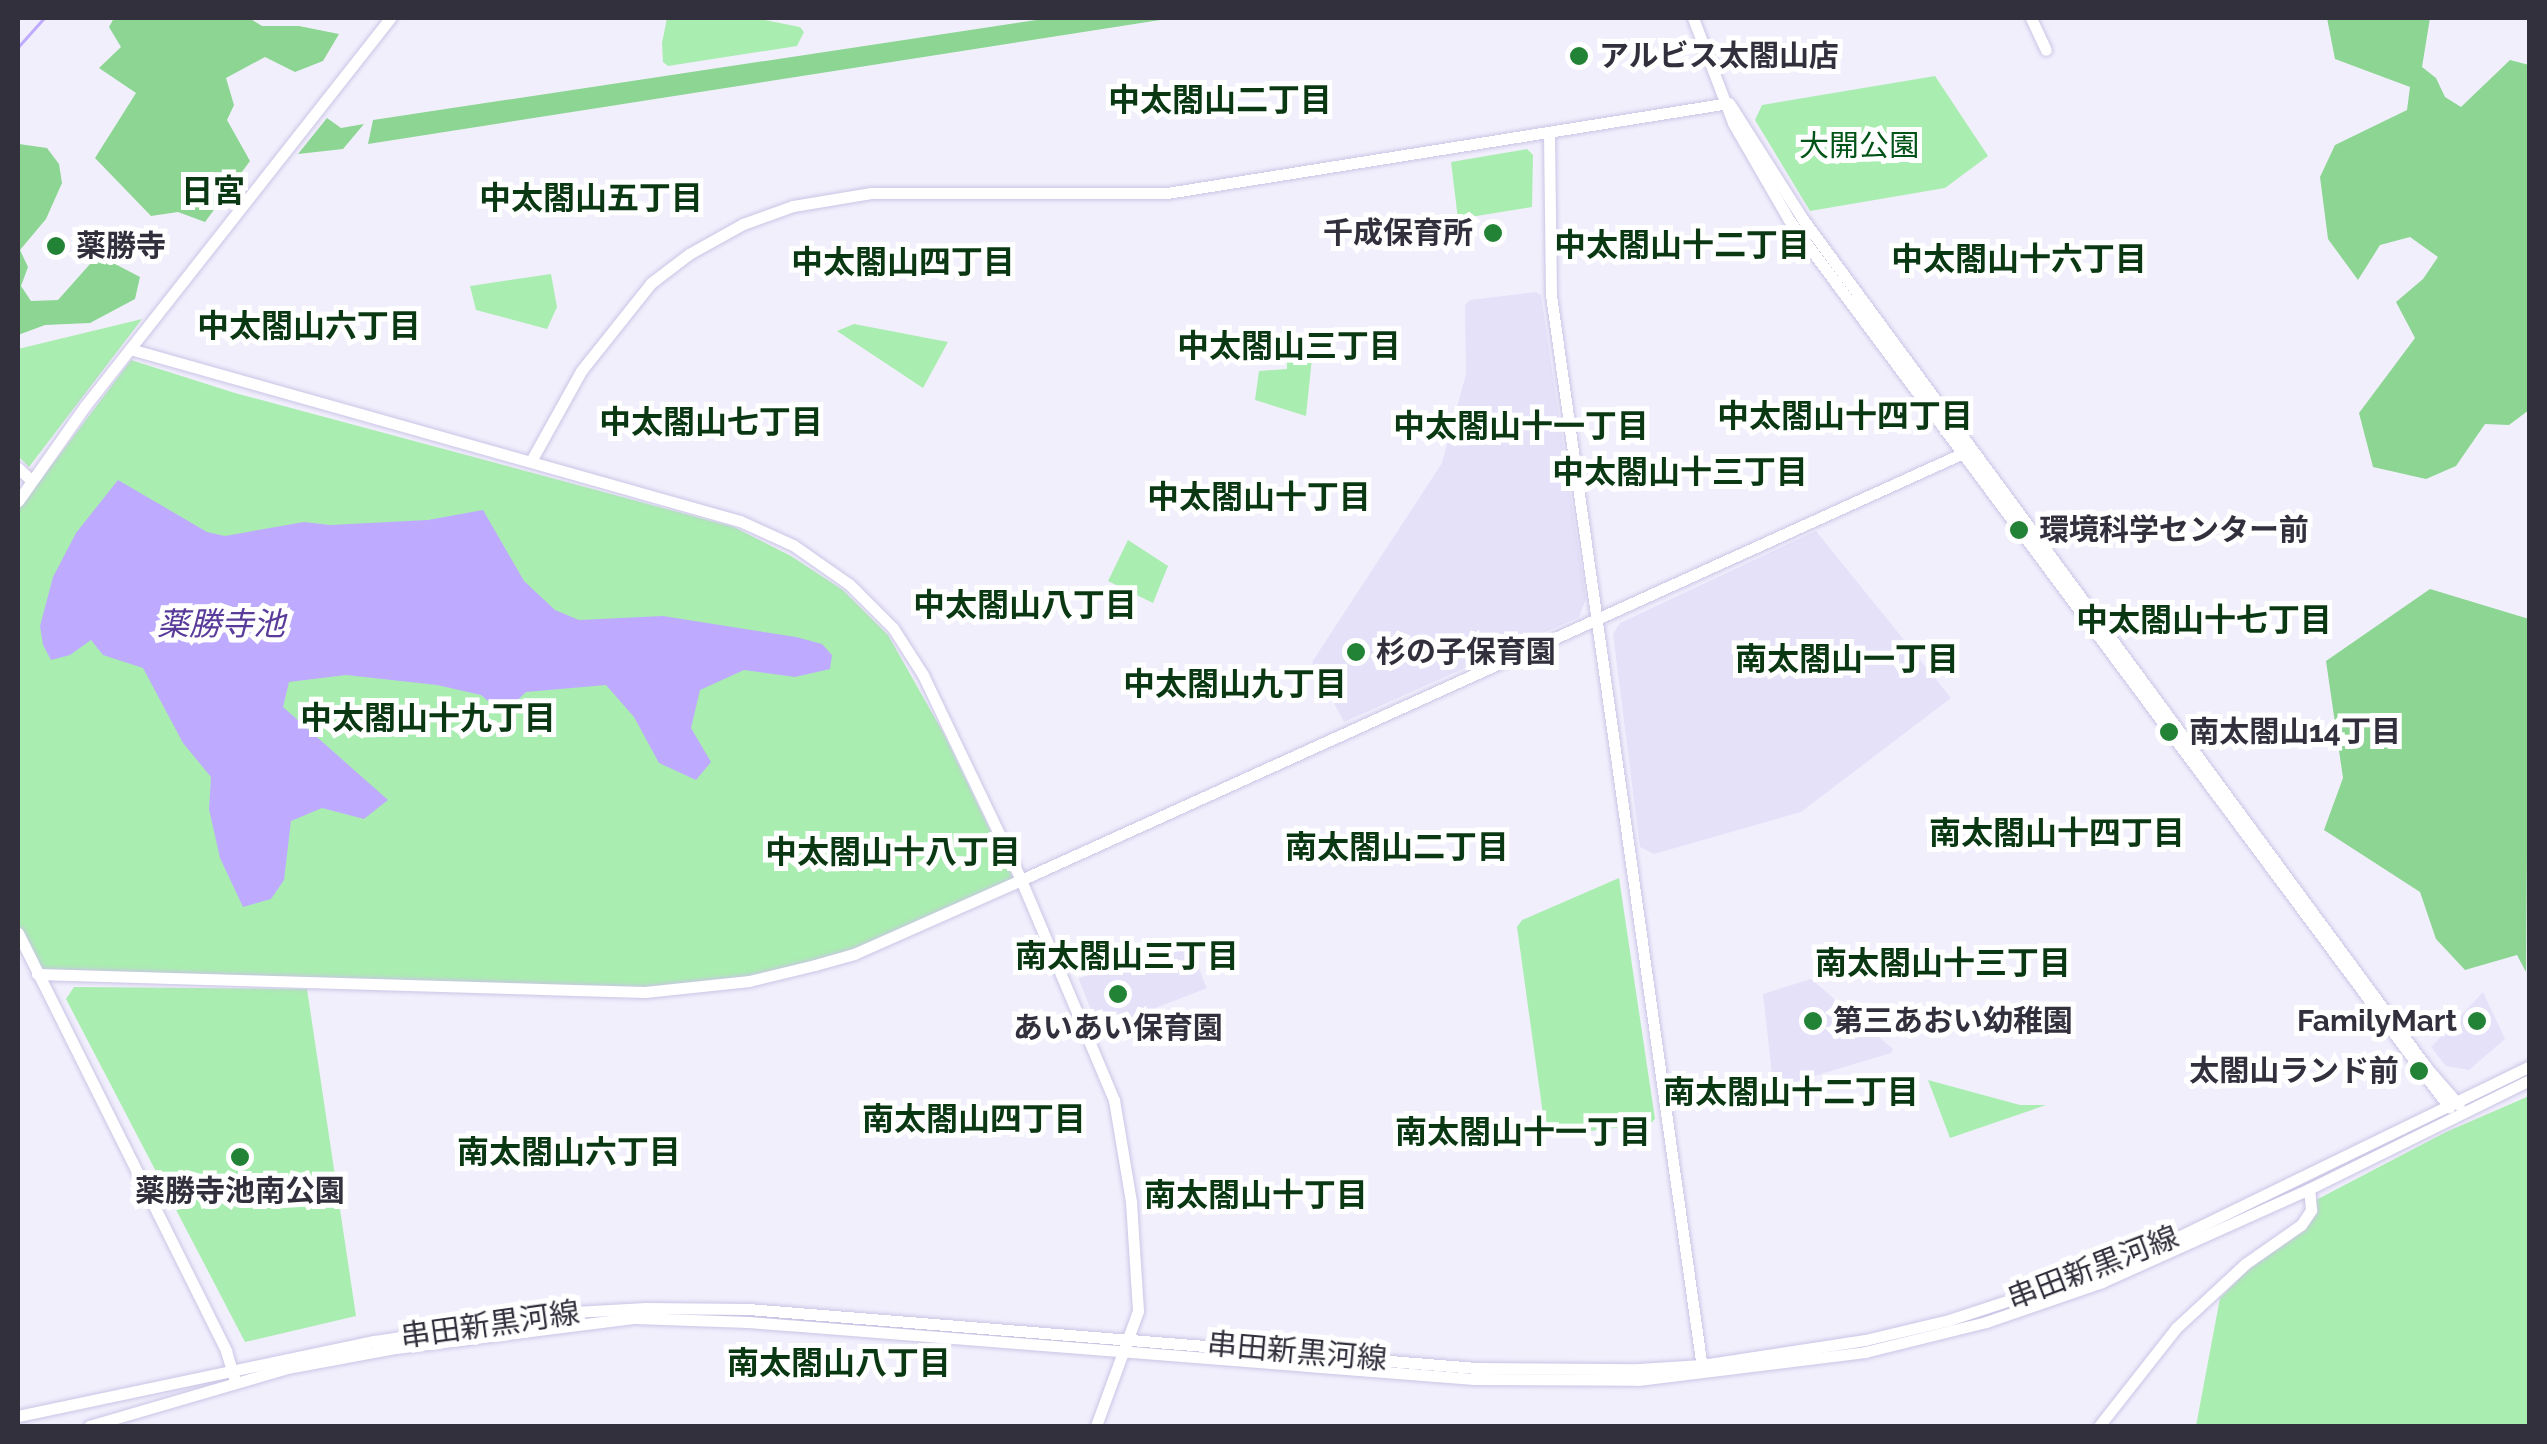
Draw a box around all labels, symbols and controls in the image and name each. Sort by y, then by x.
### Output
place label: アルビス太閤山店 [1599,38,1839,74]
marker: アルビス太閤山店 [1568,45,1590,67]
district label: 中太閤山二丁目 [1108,81,1332,119]
park label: 大開公園 [1799,128,1919,164]
district label: 日宮 [181,172,245,210]
district label: 中太閤山五丁目 [479,179,703,217]
place label: 千成保育所 [1323,215,1473,251]
marker: 千成保育所 [1482,222,1504,244]
district label: 中太閤山十二丁目 [1554,226,1810,264]
place label: 薬勝寺 [76,228,166,264]
marker: 薬勝寺 [45,235,67,257]
district label: 中太閤山十六丁目 [1891,240,2147,278]
district label: 中太閤山四丁目 [791,243,1015,281]
district label: 中太閤山六丁目 [197,307,421,345]
district label: 中太閤山三丁目 [1177,327,1401,365]
district label: 中太閤山十四丁目 [1717,397,1973,435]
district label: 中太閤山七丁目 [599,403,823,441]
district label: 中太閤山十一丁目 [1393,407,1649,445]
district label: 中太閤山十三丁目 [1552,453,1808,491]
district label: 中太閤山十丁目 [1147,478,1371,516]
place label: 環境科学センター前 [2039,512,2309,548]
marker: 環境科学センター前 [2008,519,2030,541]
district label: 中太閤山八丁目 [913,586,1137,624]
district label: 中太閤山十七丁目 [2076,601,2332,639]
water label: 薬勝寺池 [157,605,285,643]
place label: 杉の子保育園 [1376,634,1556,670]
district label: 南太閤山一丁目 [1735,640,1959,678]
marker: 杉の子保育園 [1345,641,1367,663]
district label: 中太閤山九丁目 [1123,665,1347,703]
district label: 中太閤山十九丁目 [300,699,556,737]
place label: 南太閤山14丁目 [2189,714,2401,750]
marker: 南太閤山14丁目 [2158,721,2180,743]
district label: 南太閤山十四丁目 [1929,814,2185,852]
district label: 南太閤山二丁目 [1285,828,1509,866]
district label: 中太閤山十八丁目 [765,833,1021,871]
district label: 南太閤山三丁目 [1015,937,1239,975]
district label: 南太閤山十三丁目 [1815,944,2071,982]
marker: あいあい保育園 [1107,983,1129,1005]
place label: 第三あおい幼稚園 [1833,1003,2073,1039]
place label: FamilyMart [2297,1003,2457,1039]
place label: あいあい保育園 [1013,1010,1223,1046]
marker: 第三あおい幼稚園 [1802,1010,1824,1032]
marker: FamilyMart [2466,1010,2488,1032]
place label: 太閤山ランド前 [2189,1053,2399,1089]
marker: 太閤山ランド前 [2408,1060,2430,1082]
district label: 南太閤山十二丁目 [1663,1073,1919,1111]
district label: 南太閤山四丁目 [862,1100,1086,1138]
district label: 南太閤山十一丁目 [1395,1113,1651,1151]
district label: 南太閤山六丁目 [457,1133,681,1171]
marker: 薬勝寺池南公園 [229,1146,251,1168]
place label: 薬勝寺池南公園 [135,1173,345,1209]
district label: 南太閤山十丁目 [1144,1176,1368,1214]
street label: 串田新黒河線 [2003,1219,2183,1317]
street label: 串田新黒河線 [398,1295,582,1355]
street label: 串田新黒河線 [1206,1326,1388,1378]
district label: 南太閤山八丁目 [727,1344,951,1382]

